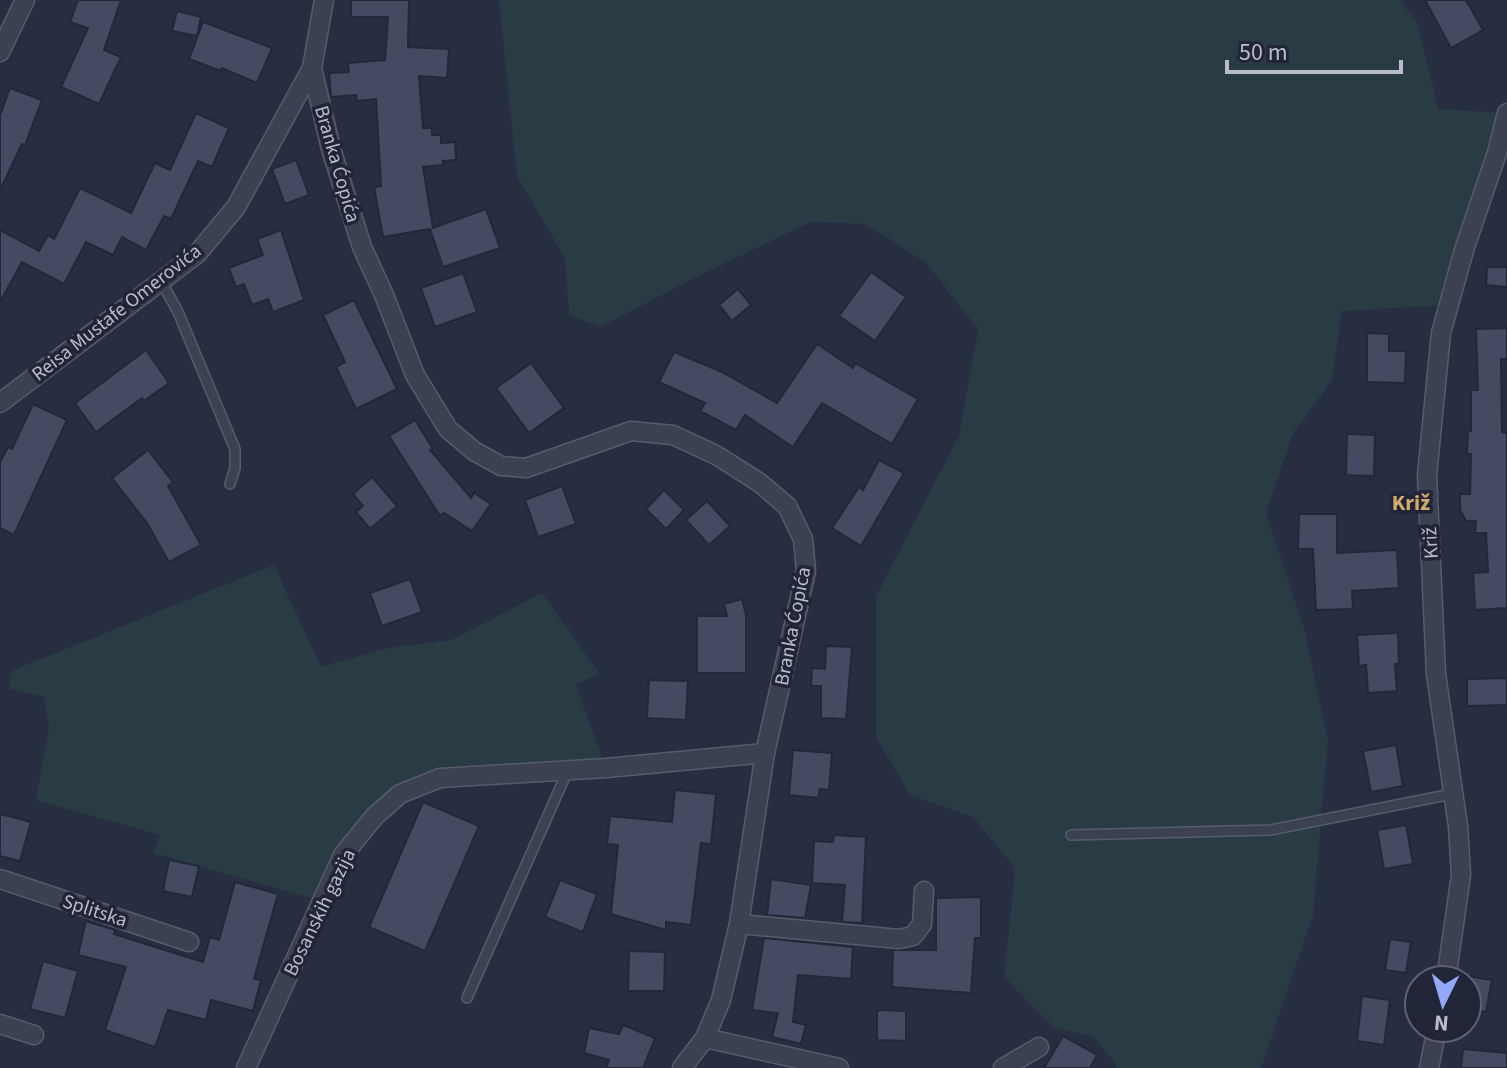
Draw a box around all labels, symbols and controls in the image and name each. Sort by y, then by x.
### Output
scale bar [1227,24,1401,74]
text: 50 m [1239,35,1288,70]
street label: Branka Ćopića [307,103,367,226]
street label: Reisa Mustafe Omerovića [26,238,207,388]
district label: Križ [1392,487,1430,519]
street label: Križ [1416,526,1446,560]
street label: Branka Ćopića [768,564,818,688]
street label: Bosanskih gazija [277,844,363,981]
street label: Splitska [59,887,131,935]
north arrow [1403,964,1483,1044]
text: N [1433,1006,1450,1040]

